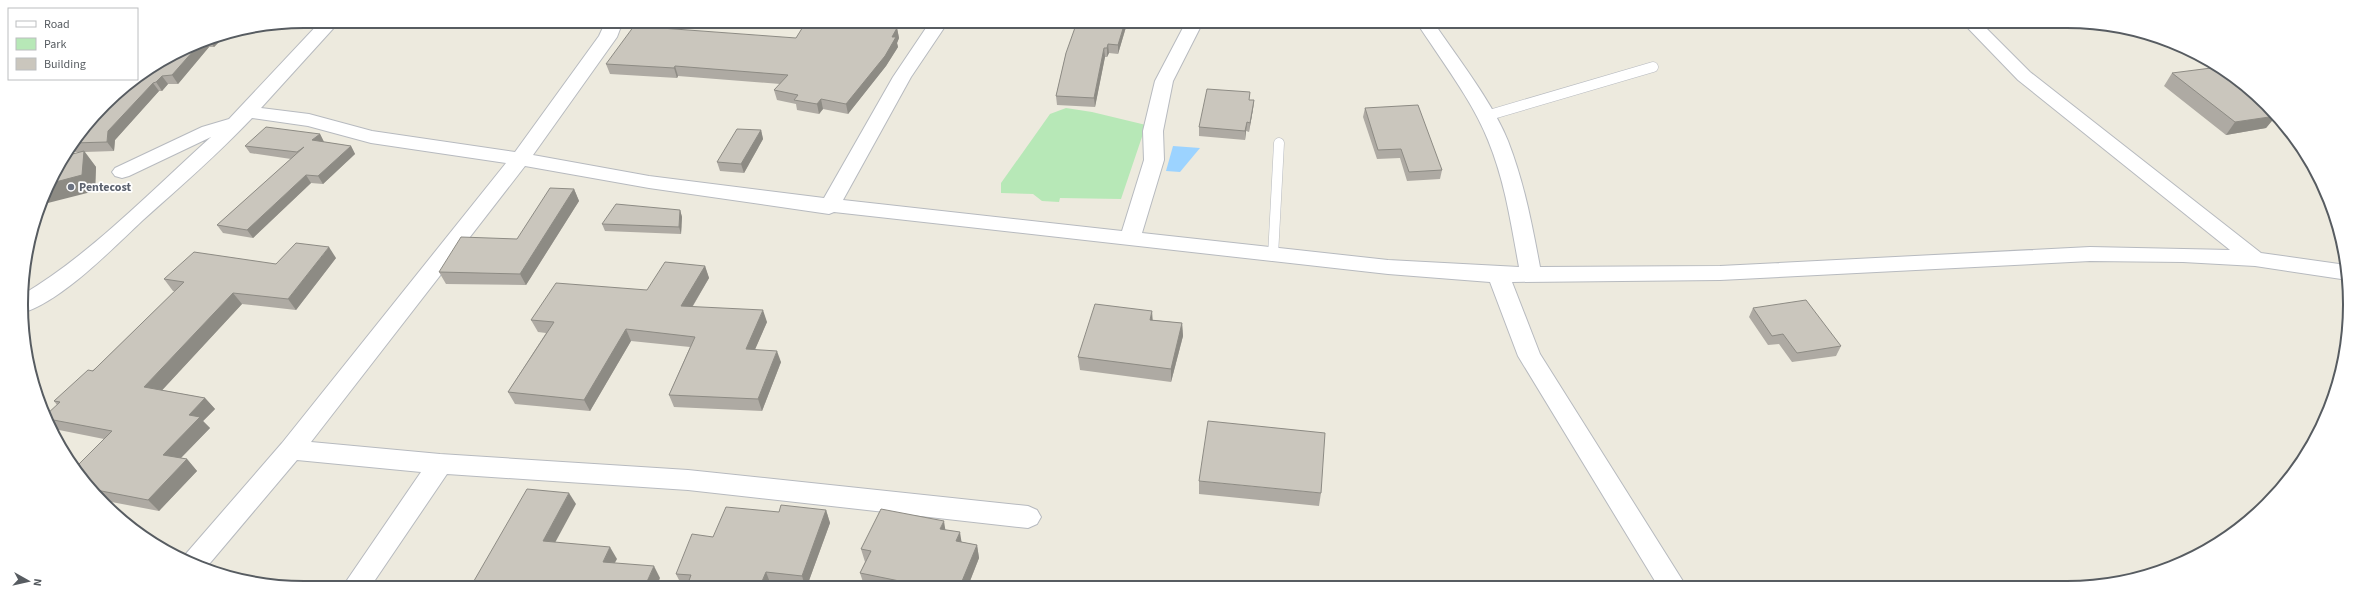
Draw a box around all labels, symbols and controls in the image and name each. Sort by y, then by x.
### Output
legend [8,8,138,80]
text: Road [44,16,70,33]
text: Park [44,36,66,53]
text: Building [44,56,86,73]
place label: Pentecost [79,179,132,196]
marker: Pentecost [66,182,76,192]
north arrow [8,561,48,601]
text: N [29,578,45,587]

